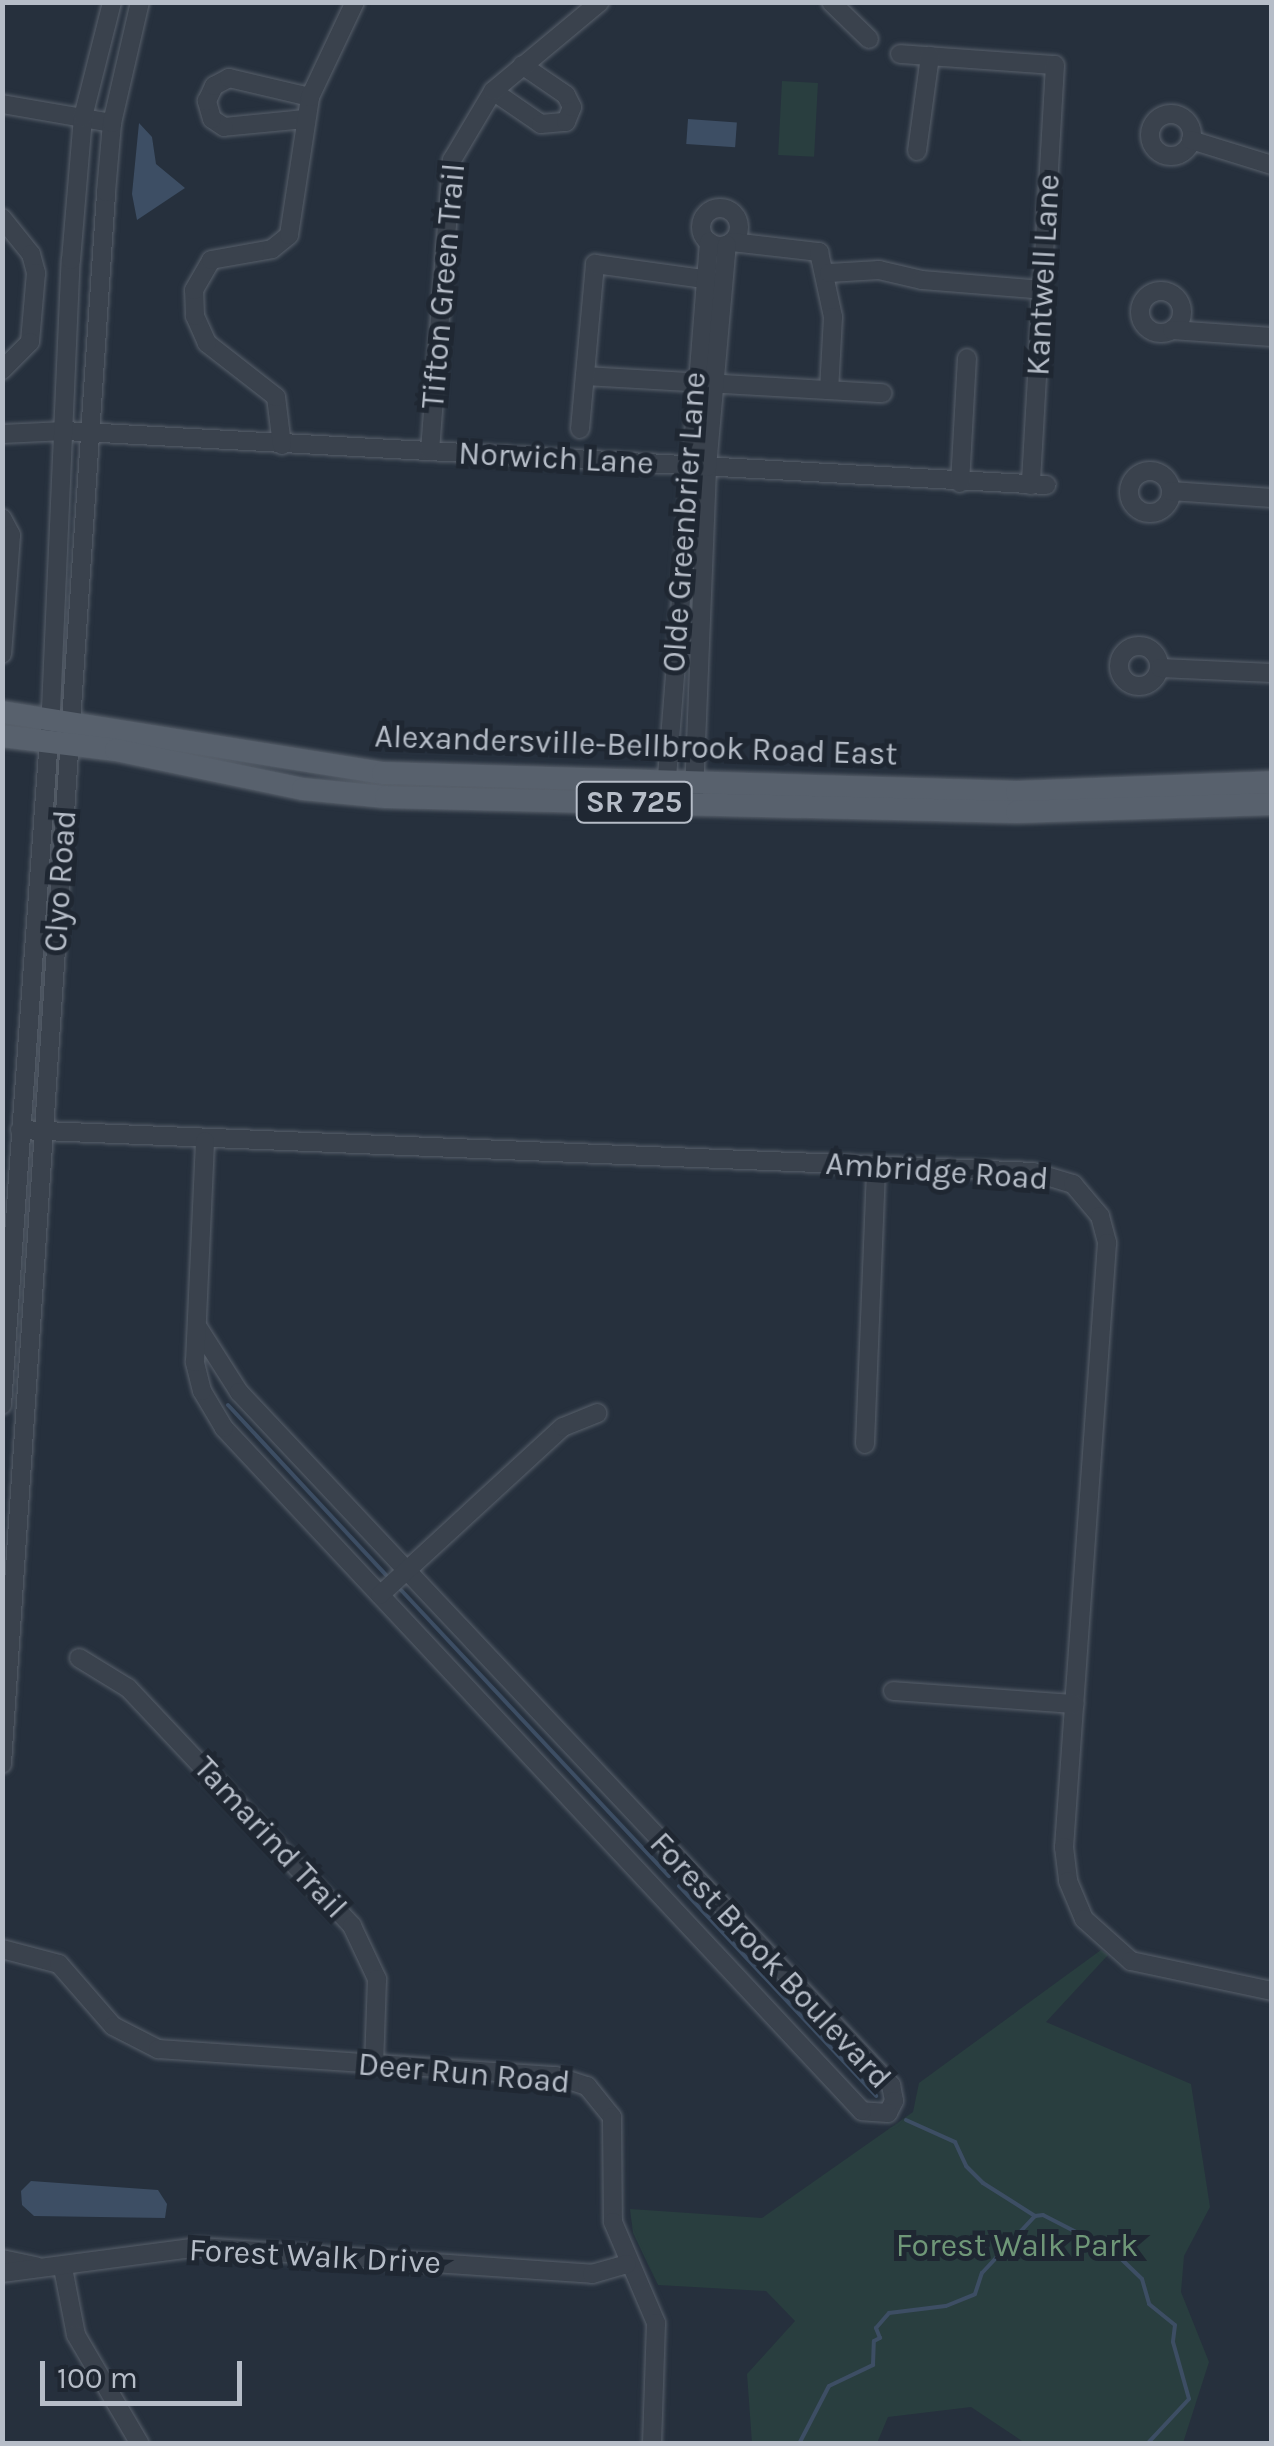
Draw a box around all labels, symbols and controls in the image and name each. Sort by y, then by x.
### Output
street label: Tifton Green Trail [414,162,474,410]
street label: Kantwell Lane [1020,173,1068,377]
street label: Olde Greenbrier Lane [655,371,715,673]
street label: Norwich Lane [457,435,655,483]
street label: Alexandersville-Bellbrook Road East [374,718,898,774]
road number: SR 725 [574,777,694,827]
street label: Clyo Road [37,809,85,953]
street label: Ambridge Road [824,1145,1050,1199]
street label: Tamarind Trail [185,1749,355,1927]
street label: Forest Brook Boulevard [641,1825,899,2097]
street label: Deer Run Road [356,2046,572,2102]
park label: Forest Walk Park [896,2227,1138,2265]
street label: Forest Walk Drive [188,2231,442,2283]
scale bar [45,2341,248,2403]
text: 100 m [57,2360,138,2396]

